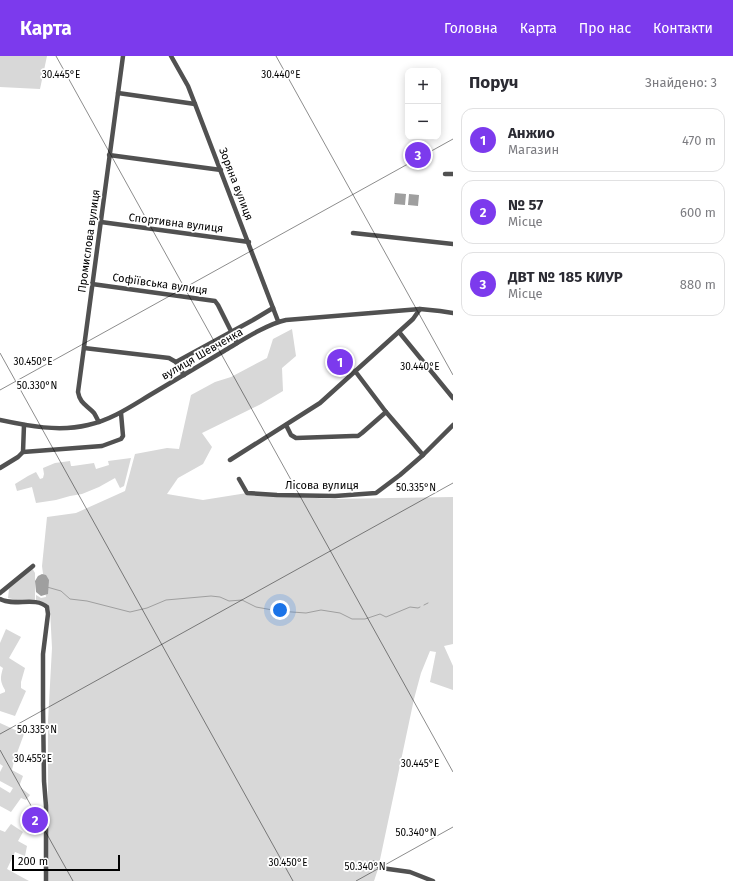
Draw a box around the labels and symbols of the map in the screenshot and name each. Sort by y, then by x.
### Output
text: 30.445°E [42,69,80,81]
text: 30.440°E [261,69,301,81]
pin: 3 [405,140,431,170]
street label: Зоряна вулиця [216,146,256,222]
street label: Промислова вулиця [75,189,103,293]
street label: Спортивна вулиця [128,211,224,235]
street label: Софіївська вулиця [112,271,208,297]
street label: вулиця Шевченка [159,325,245,383]
pin: 1 [327,347,353,377]
text: 30.450°E [13,356,53,368]
text: 30.440°E [400,361,440,373]
text: 50.330°N [17,380,57,392]
street label: Лісова вулиця [285,479,359,492]
text: 50.335°N [396,482,436,494]
your location [270,600,290,620]
text: 50.335°N [17,724,57,736]
text: 30.455°E [14,753,52,765]
text: 30.445°E [401,758,439,770]
pin: 2 [22,805,48,835]
text: 50.340°N [396,827,436,839]
scale bar [12,853,120,872]
text: 30.450°E [268,857,308,869]
text: 50.340°N [345,861,385,873]

